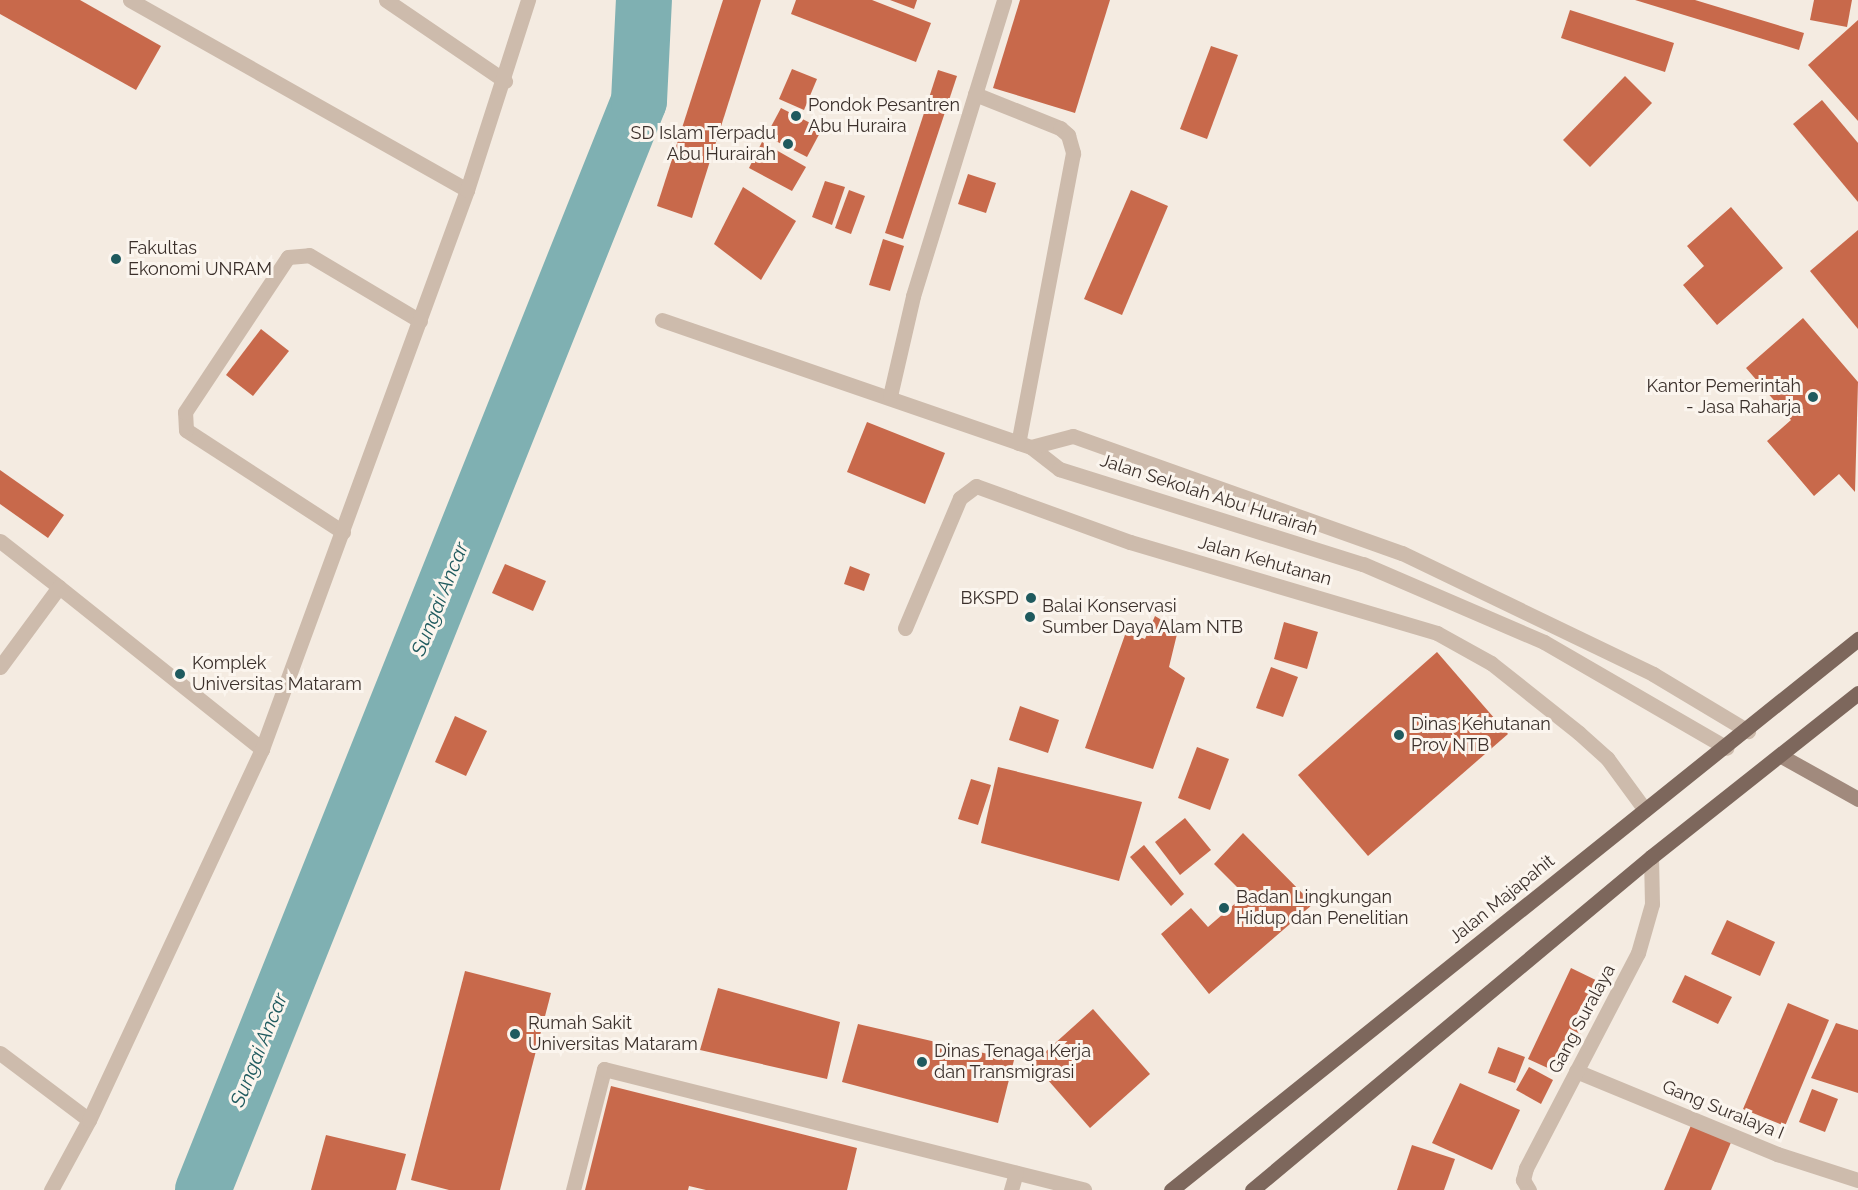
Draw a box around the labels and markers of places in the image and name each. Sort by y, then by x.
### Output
place label: Pondok Pesantren Abu Huraira [808,95,960,138]
marker: Pondok Pesantren Abu Huraira [789,109,803,123]
place label: SD Islam Terpadu Abu Hurairah [630,123,776,166]
marker: SD Islam Terpadu Abu Hurairah [781,137,795,151]
place label: Fakultas Ekonomi UNRAM [128,238,272,280]
marker: Fakultas Ekonomi UNRAM [109,252,123,266]
place label: Kantor Pemerintah - Jasa Raharja [1646,376,1801,418]
marker: Kantor Pemerintah - Jasa Raharja [1806,390,1820,404]
place label: BKSPD [960,587,1019,609]
marker: BKSPD [1024,591,1038,605]
place label: Balai Konservasi Sumber Daya Alam NTB [1042,596,1244,638]
marker: Balai Konservasi Sumber Daya Alam NTB [1023,610,1037,624]
place label: Komplek Universitas Mataram [192,653,362,696]
marker: Komplek Universitas Mataram [173,667,187,681]
place label: Dinas Kehutanan Prov NTB [1411,714,1551,756]
marker: Dinas Kehutanan Prov NTB [1392,728,1406,742]
place label: Badan Lingkungan Hidup dan Penelitian [1236,887,1409,930]
marker: Badan Lingkungan Hidup dan Penelitian [1217,901,1231,915]
place label: Rumah Sakit Universitas Mataram [528,1013,698,1056]
marker: Rumah Sakit Universitas Mataram [506,1025,524,1043]
place label: Dinas Tenaga Kerja dan Transmigrasi [934,1041,1092,1084]
marker: Dinas Tenaga Kerja dan Transmigrasi [915,1055,929,1069]

